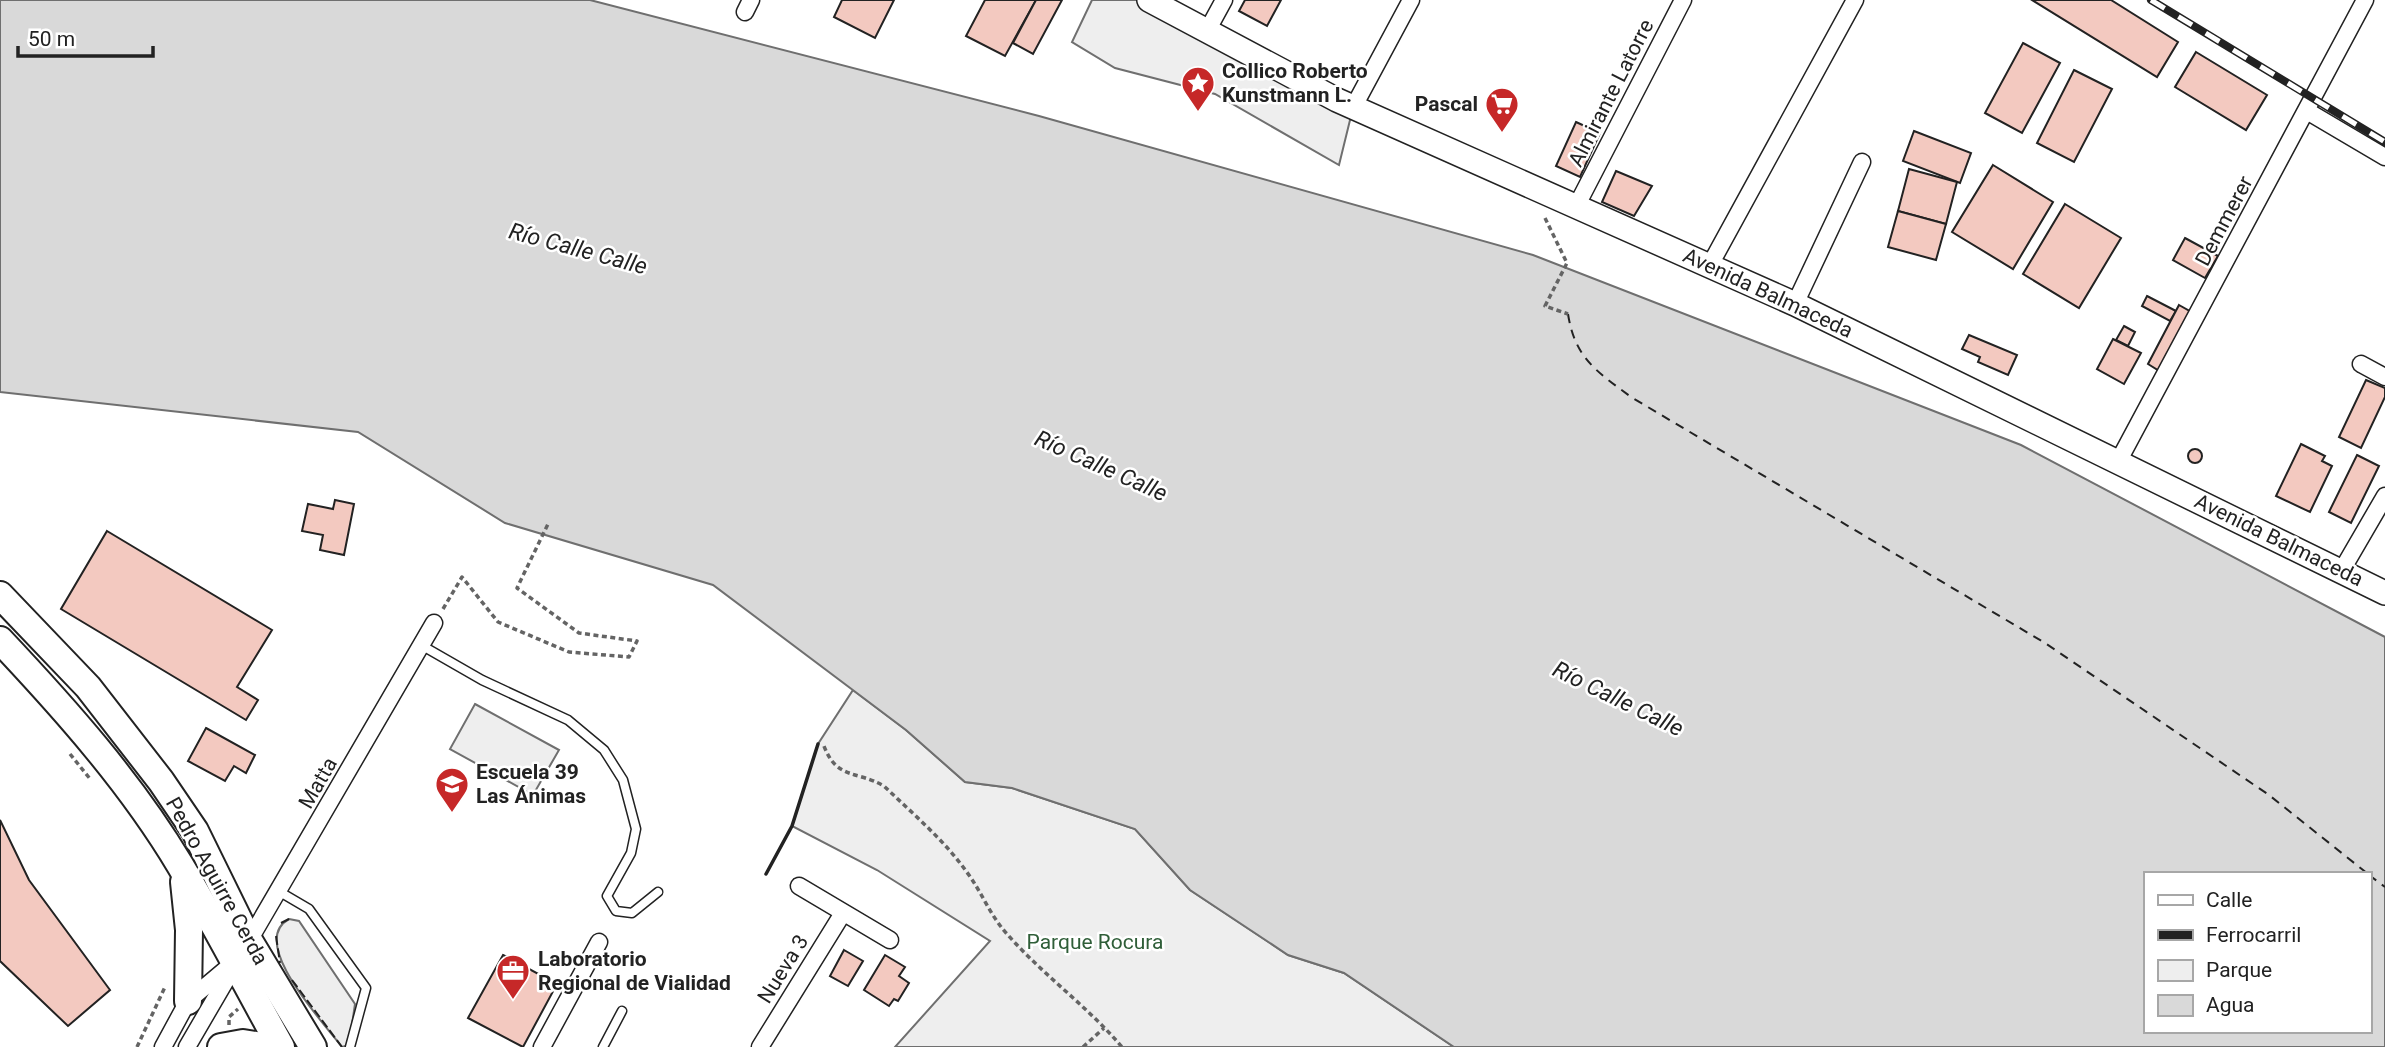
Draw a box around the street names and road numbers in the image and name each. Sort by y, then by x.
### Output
street label: Almirante Latorre [1564,15,1658,171]
street label: Demmerer [2190,172,2258,270]
street label: Avenida Balmaceda [1679,243,1857,343]
street label: Avenida Balmaceda [2191,489,2367,591]
street label: Matta [294,753,342,813]
street label: Pedro Aguirre Cerda [161,793,273,969]
street label: Nueva 3 [753,930,813,1008]

